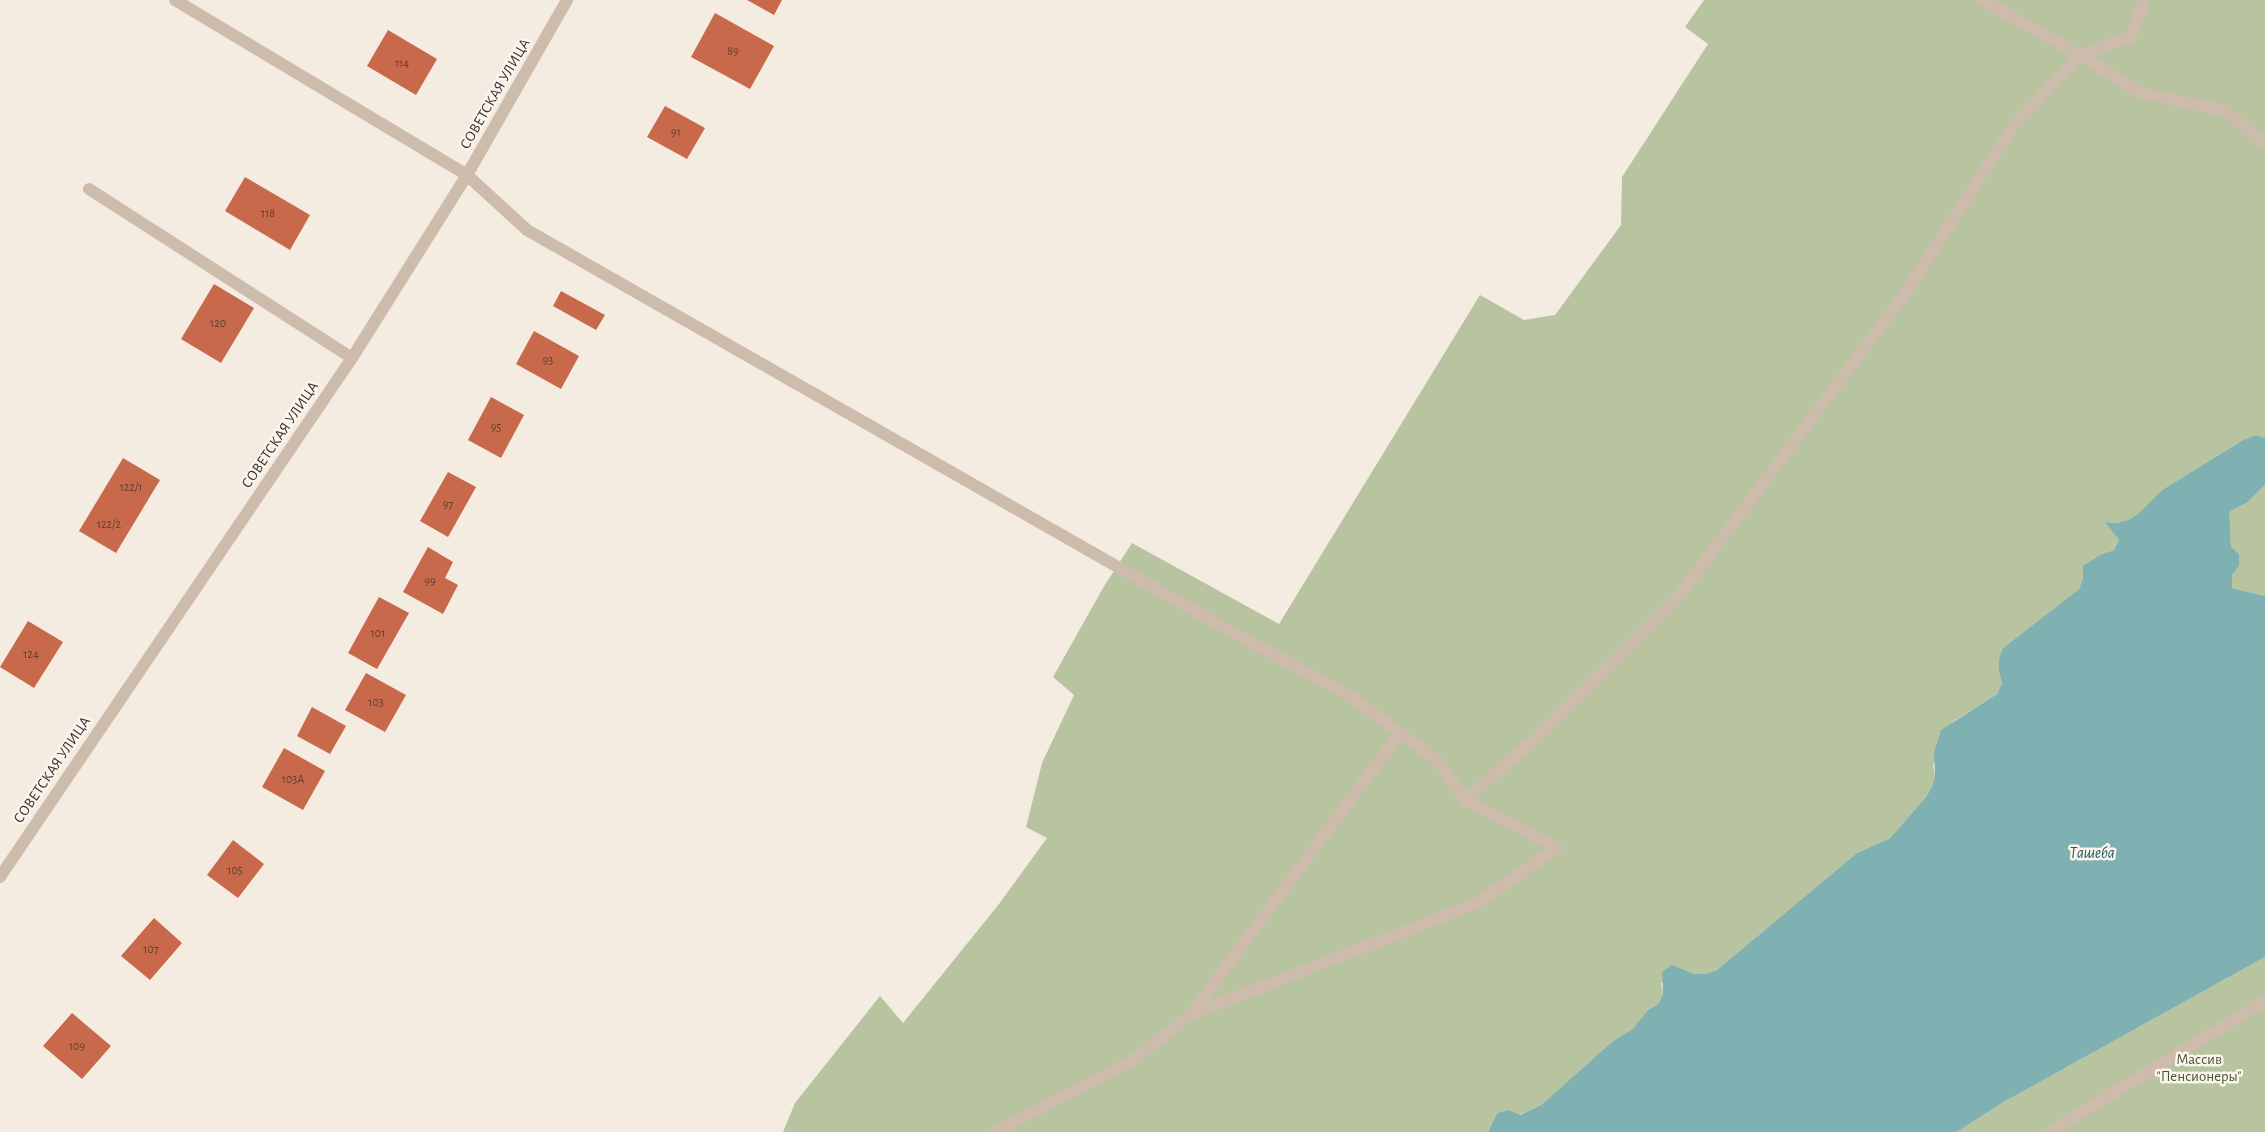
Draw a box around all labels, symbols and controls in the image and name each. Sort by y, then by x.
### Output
street label: СОВЕТСКАЯ УЛИЦА [456,35,534,153]
house number: 89 [727,44,739,58]
house number: 114 [395,56,409,70]
house number: 91 [671,125,681,139]
house number: 118 [261,206,275,220]
house number: 120 [210,316,226,330]
house number: 93 [543,353,553,367]
street label: СОВЕТСКАЯ УЛИЦА [238,378,322,492]
house number: 95 [491,420,501,434]
house number: 122/1 [120,480,142,494]
house number: 97 [443,497,453,511]
house number: 122/2 [97,517,121,531]
house number: 99 [424,574,436,588]
house number: 101 [371,626,385,640]
house number: 124 [23,647,39,661]
house number: 103 [368,695,384,709]
street label: СОВЕТСКАЯ УЛИЦА [10,713,94,827]
house number: 103А [282,772,304,786]
water label: Ташеба [2069,843,2115,863]
house number: 105 [227,863,243,877]
house number: 107 [143,942,159,956]
house number: 109 [69,1039,85,1053]
park label: Массив "Пенсионеры" [2156,1050,2242,1085]

